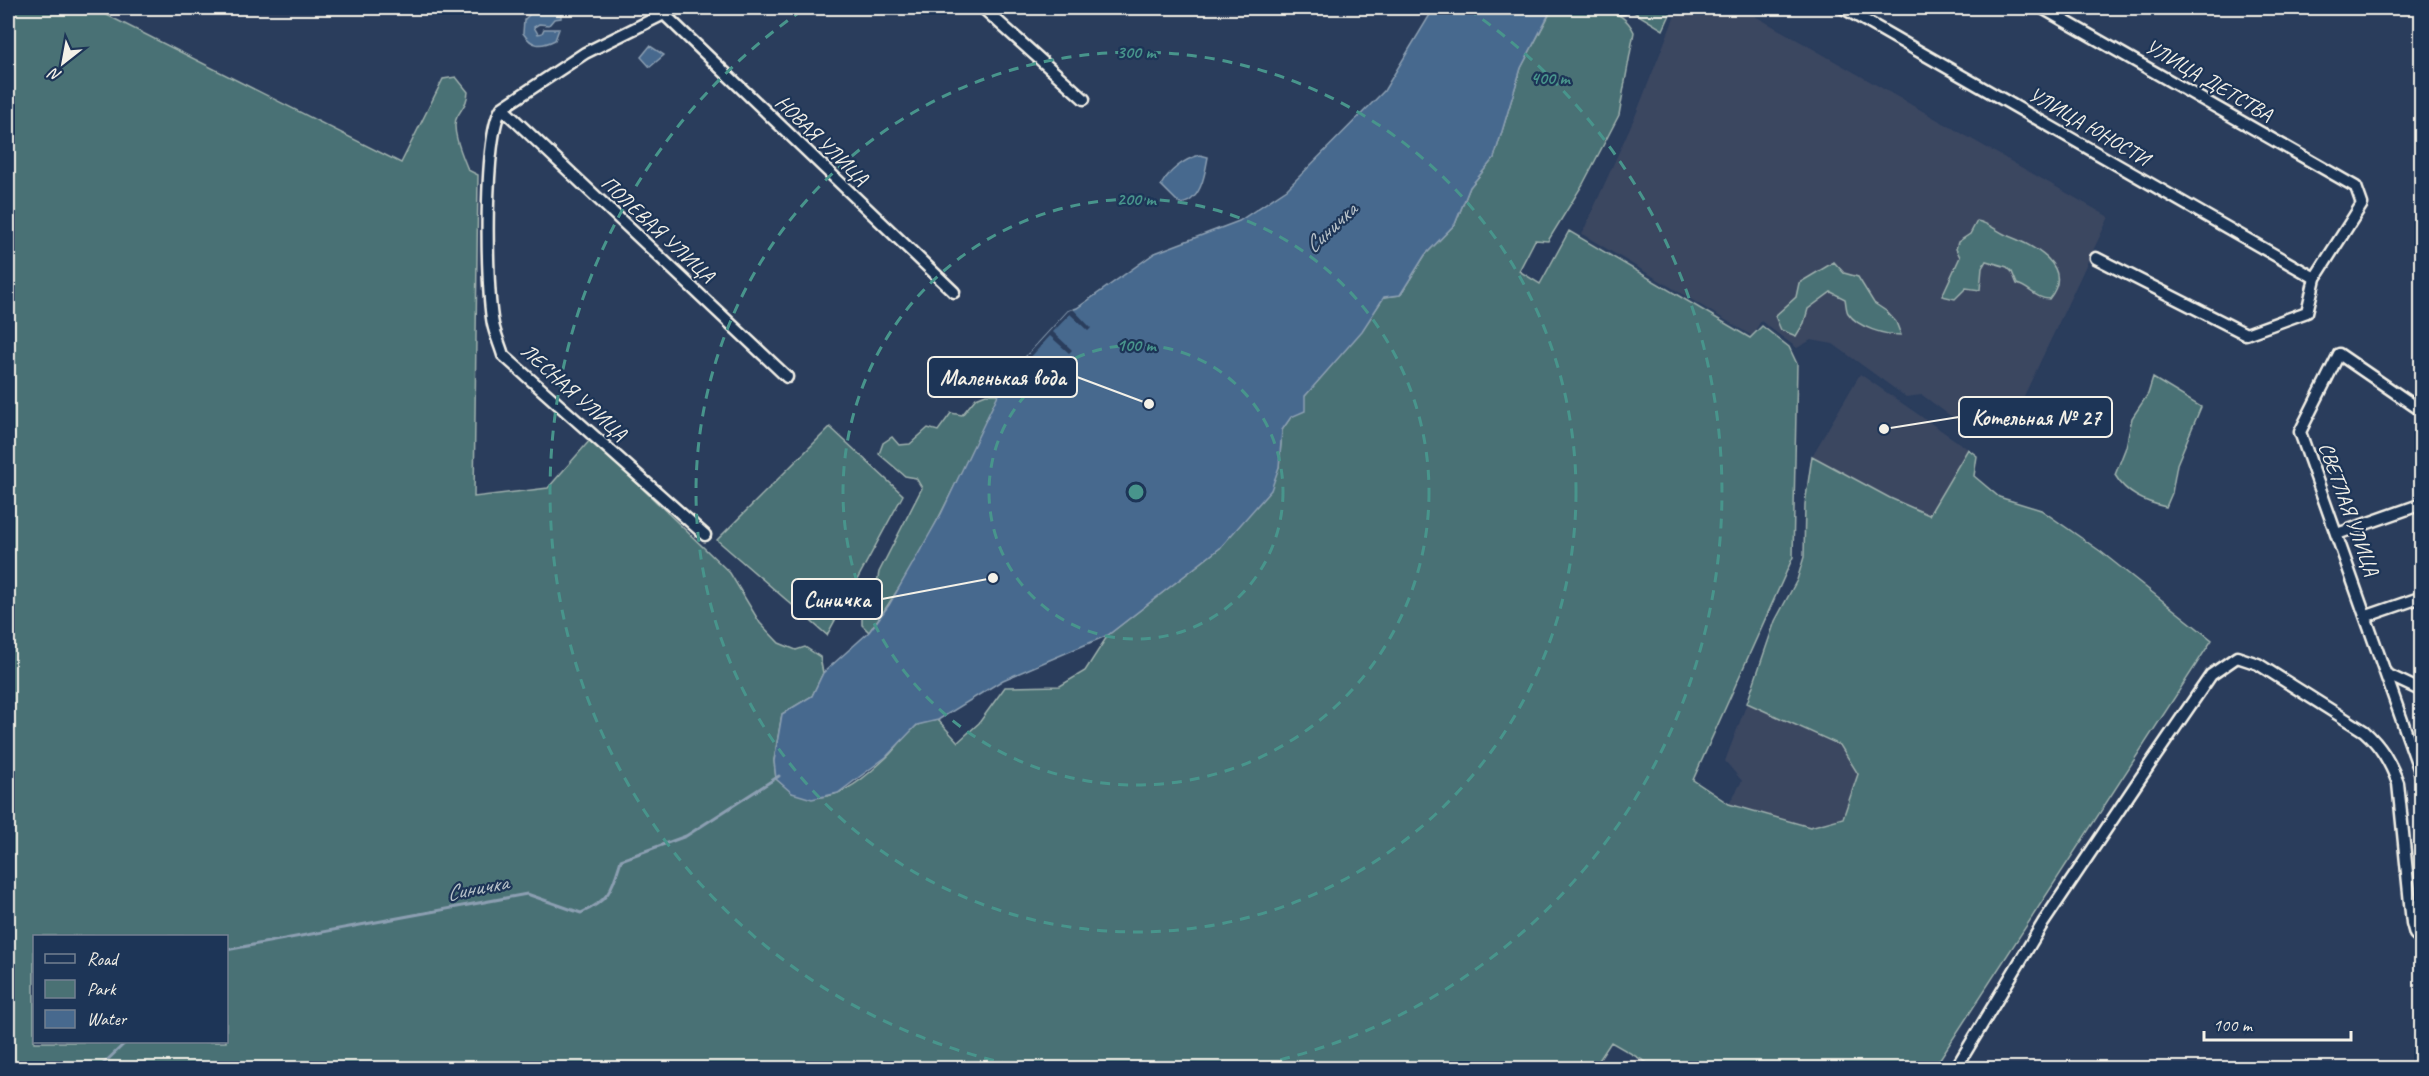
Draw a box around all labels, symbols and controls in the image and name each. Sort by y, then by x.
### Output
north arrow [33,33,93,93]
street label: УЛИЦА ДЕТСТВА [2141,33,2278,127]
text: 300 m [1117,41,1157,63]
text: N [44,62,65,86]
text: 400 m [1531,67,1571,89]
street label: УЛИЦА ЮНОСТИ [2024,81,2157,173]
street label: НОВАЯ УЛИЦА [770,89,874,191]
street label: ПОЛЕВАЯ УЛИЦА [596,170,721,289]
text: 200 m [1117,188,1157,210]
water label: Синичка [1298,194,1365,259]
text: 100 m [1117,334,1157,356]
street label: ЛЕСНАЯ УЛИЦА [516,338,633,447]
callout: Маленькая вода [928,357,1077,397]
text: Маленькая вода [940,364,1068,392]
callout: Котельная № 27 [1959,397,2112,437]
text: Котельная № 27 [1971,404,2103,432]
street label: СВЕТЛАЯ УЛИЦА [2313,439,2385,580]
centre of rings [1126,482,1146,502]
callout: Синичка [792,579,882,619]
text: Синичка [804,586,873,614]
water label: Синичка [444,868,513,908]
legend [33,935,228,1043]
text: Road [87,948,120,970]
text: Park [87,978,117,1000]
scale bar [2204,1004,2351,1042]
text: Water [87,1008,128,1030]
text: 100 m [2213,1014,2254,1036]

